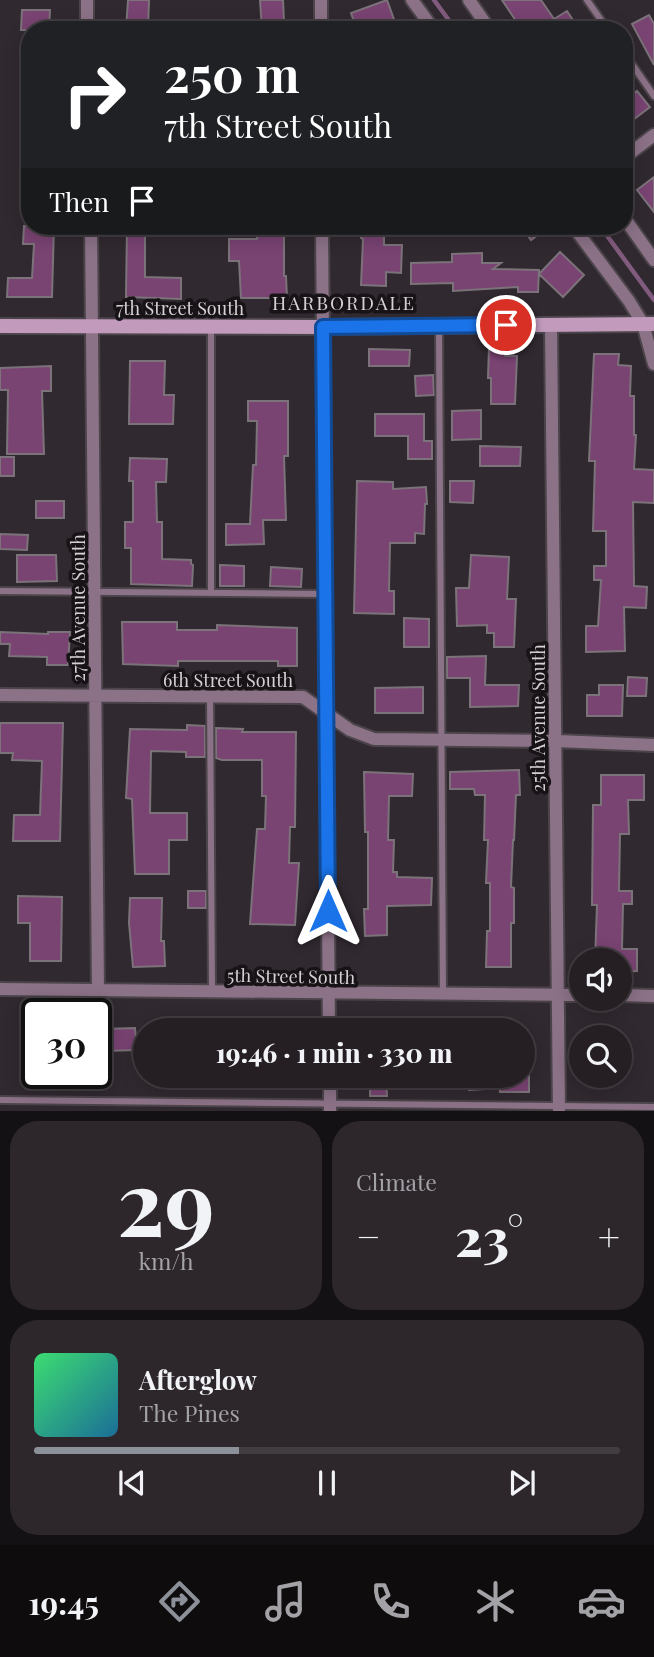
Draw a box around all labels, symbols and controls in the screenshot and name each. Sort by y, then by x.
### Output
text: 250 m [164,40,300,105]
icon: right [49,49,140,140]
text: 7th Street South [164,103,392,146]
icon: arrive [123,182,161,220]
text: Then [49,184,109,219]
district label: HARBORDALE [272,289,416,315]
pin [476,295,536,355]
street label: 7th Street South [116,296,245,320]
icon: arrive [487,306,525,344]
street label: 27th Avenue South [66,534,90,682]
street label: 25th Avenue South [526,644,550,792]
street label: 6th Street South [163,668,294,692]
position arrow [291,874,365,948]
map controls [569,948,632,1088]
button: sound [569,948,632,1011]
street label: 5th Street South [227,963,356,989]
speed limit sign: 30 [21,998,112,1089]
button: search [569,1025,632,1088]
text: 19:46 · 1 min · 330 m [216,1035,452,1070]
text: 29 [117,1139,215,1260]
text: Climate [356,1166,437,1197]
text: 23° [455,1201,523,1270]
text: − [356,1210,381,1261]
text: + [598,1210,620,1261]
text: km/h [138,1245,194,1276]
text: Afterglow [139,1362,257,1397]
text: The Pines [139,1397,240,1428]
icon: previous [113,1464,151,1502]
icon: pause [308,1464,346,1502]
icon: next [503,1464,541,1502]
icon: directions [155,1577,204,1626]
icon: music [261,1577,310,1626]
icon: phone [366,1577,415,1626]
icon: climate [471,1577,520,1626]
icon: car [577,1577,626,1626]
text: 19:45 [28,1580,99,1623]

